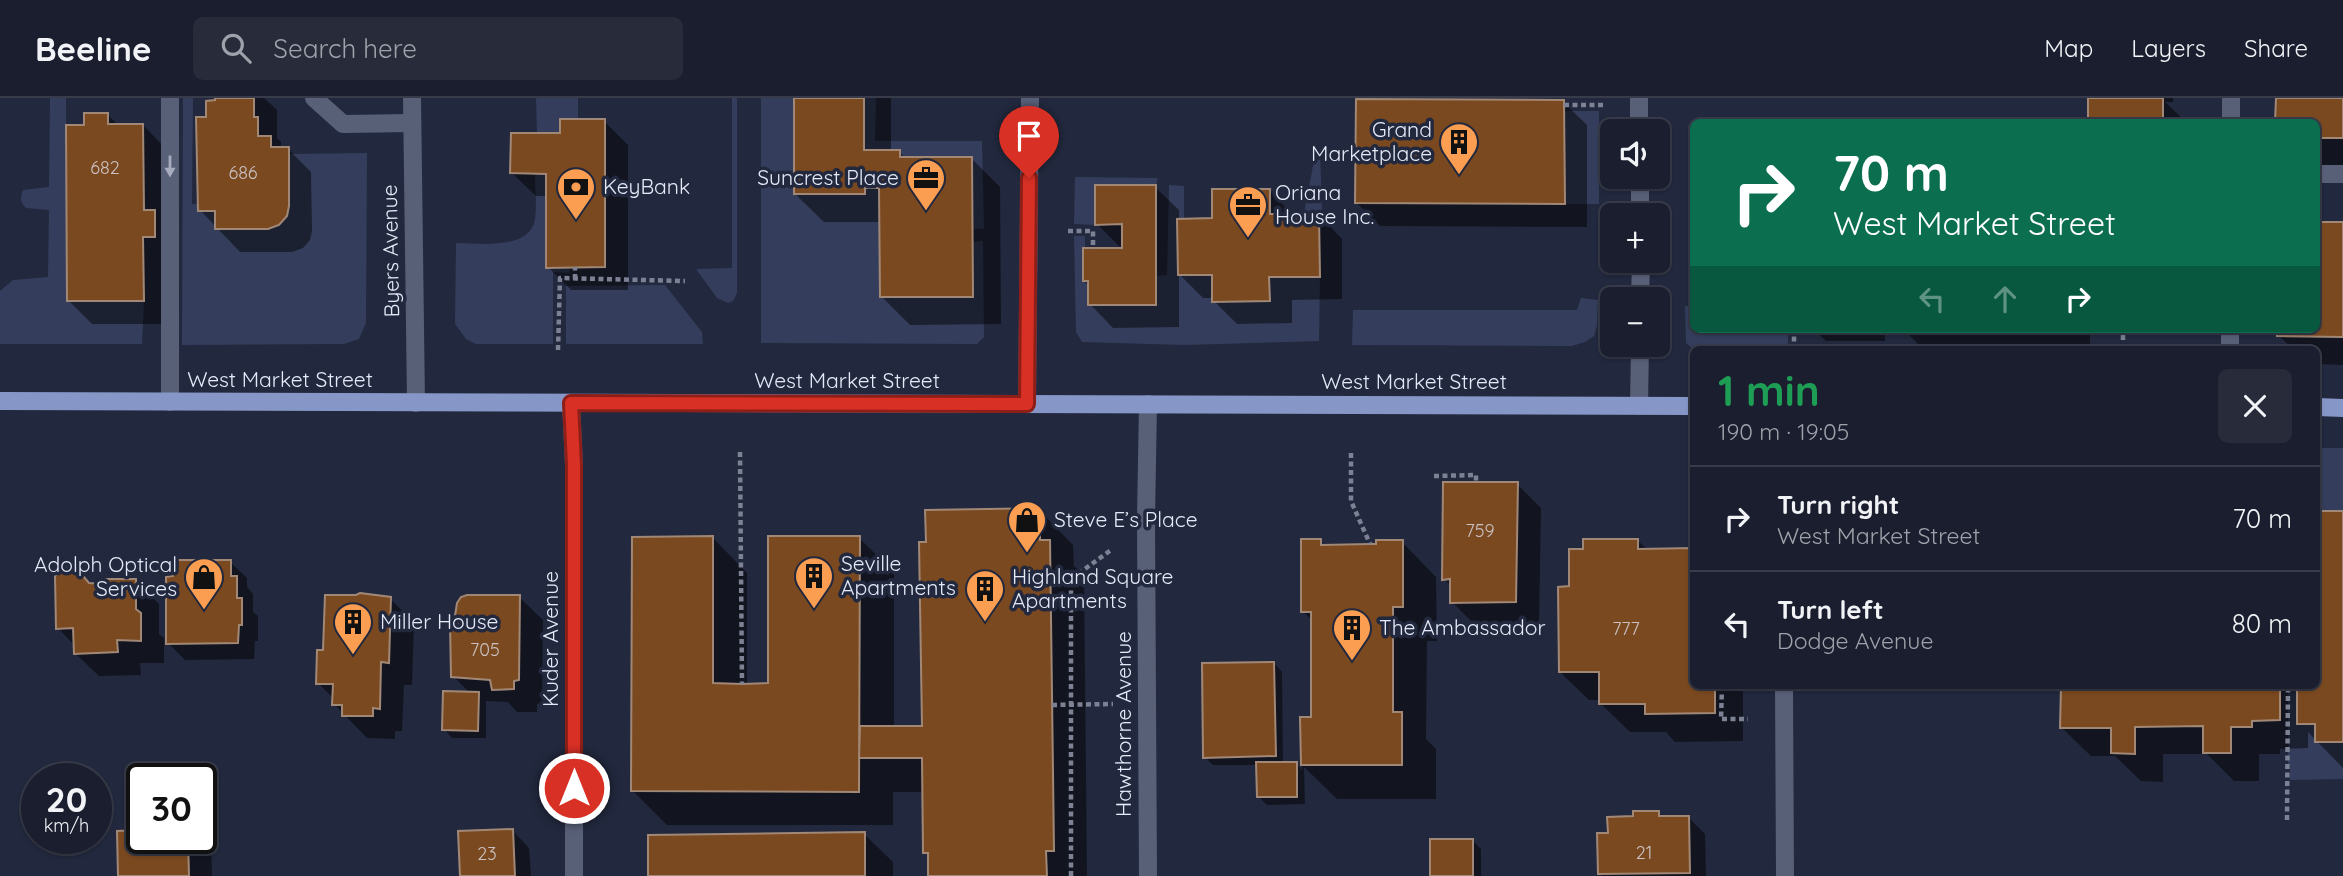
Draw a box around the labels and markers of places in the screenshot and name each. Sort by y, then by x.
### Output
pin [999,106,1059,178]
place label: Grand Marketplace [1311,116,1432,166]
building icon: Grand Marketplace [1438,121,1480,176]
office icon: Suncrest Place [905,157,947,212]
place label: Suncrest Place [757,164,899,190]
bank icon: KeyBank [555,166,597,221]
place label: KeyBank [603,173,690,199]
place label: Oriana House Inc. [1275,179,1374,229]
office icon: Oriana House Inc. [1227,184,1269,239]
shop icon: Steve E’s Place [1006,499,1048,554]
place label: Steve E’s Place [1054,506,1198,532]
place label: Seville Apartments [841,550,956,600]
place label: Adolph Optical Services [34,551,177,601]
building icon: Seville Apartments [793,555,835,610]
shop icon: Adolph Optical Services [183,556,225,611]
place label: Highland Square Apartments [1012,563,1174,613]
building icon: Highland Square Apartments [964,568,1006,623]
building icon: Miller House [332,601,374,656]
building icon: The Ambassador [1331,607,1373,662]
place label: Miller House [380,608,498,634]
place label: The Ambassador [1379,614,1546,640]

